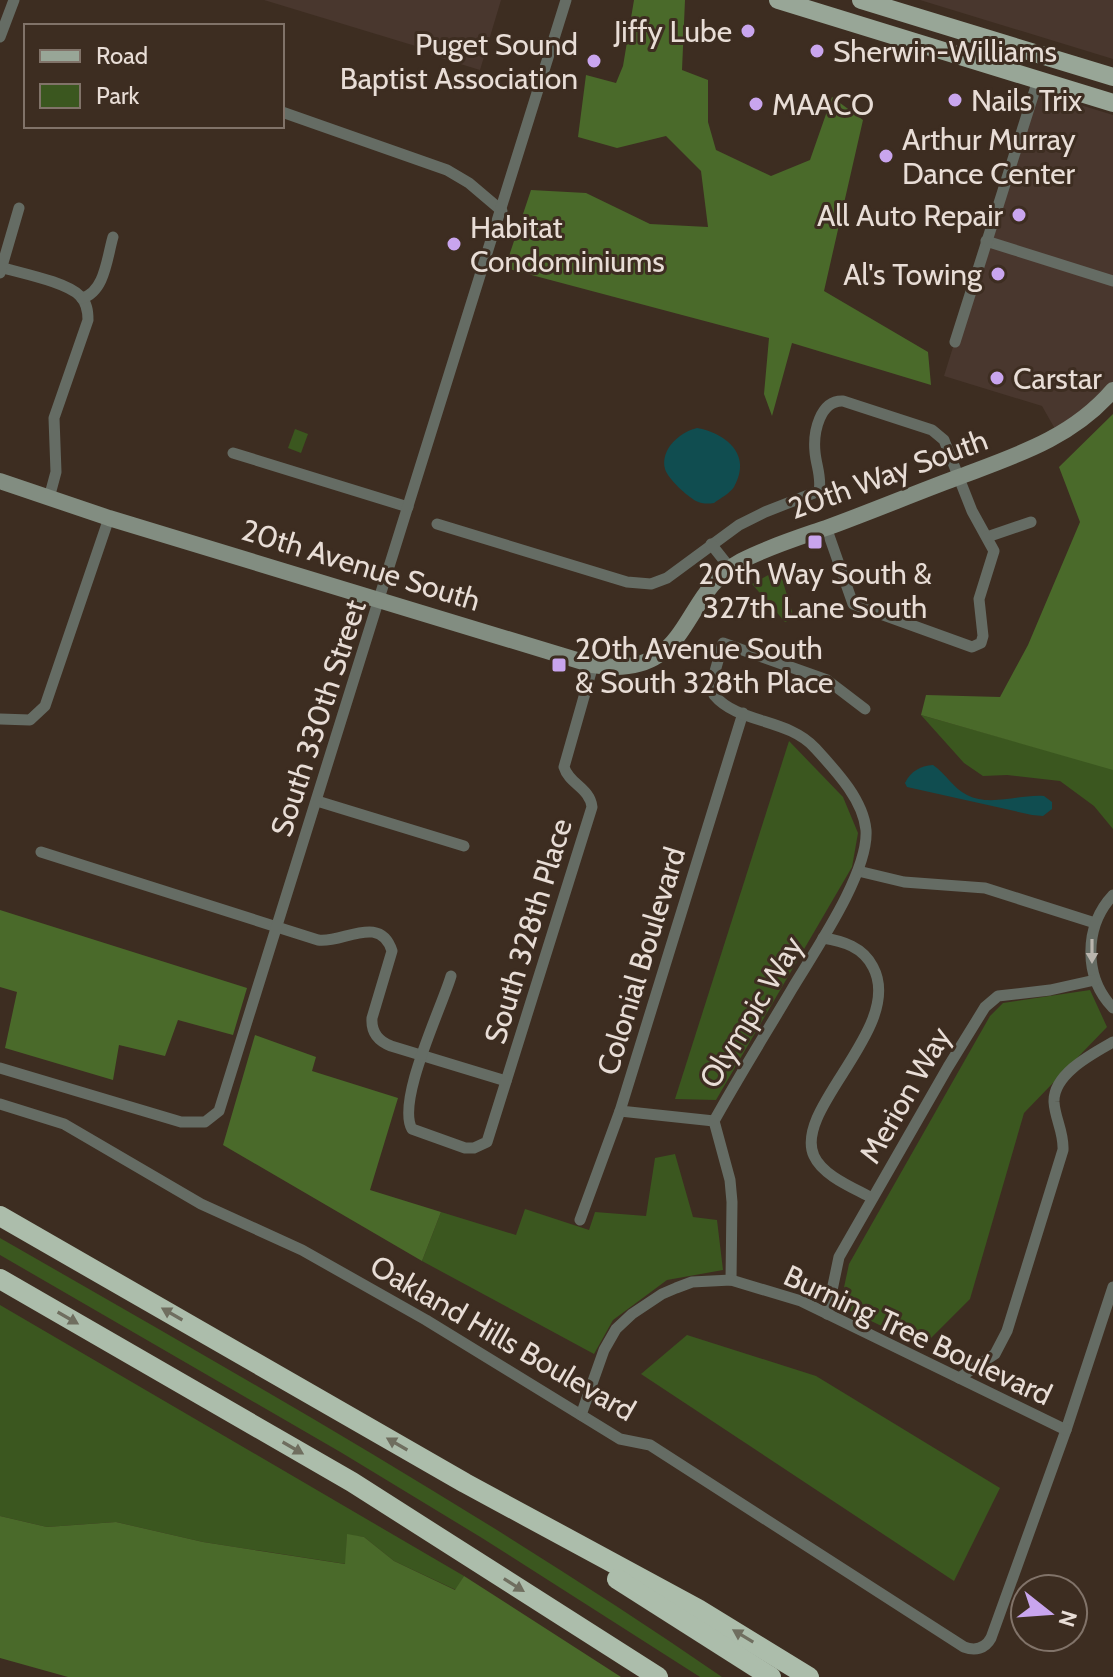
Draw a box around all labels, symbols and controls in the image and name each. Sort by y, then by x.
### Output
place label: Jiffy Lube [613,13,732,50]
marker: Jiffy Lube [739,22,757,40]
legend [24,24,284,128]
place label: Puget Sound Baptist Association [340,26,578,97]
place label: Sherwin-Williams [833,33,1057,70]
text: Road [96,41,148,70]
marker: Sherwin-Williams [808,42,826,60]
marker: Puget Sound Baptist Association [585,52,603,70]
text: Park [96,81,139,110]
place label: Nails Trix [971,82,1082,119]
place label: MAACO [772,86,874,123]
marker: Nails Trix [946,91,964,109]
marker: MAACO [747,95,765,113]
place label: Arthur Murray Dance Center [902,121,1076,192]
marker: Arthur Murray Dance Center [877,147,895,165]
place label: All Auto Repair [817,197,1004,234]
marker: All Auto Repair [1010,206,1028,224]
place label: Habitat Condominiums [470,209,665,280]
marker: Habitat Condominiums [445,235,463,253]
place label: Al's Towing [843,256,983,293]
marker: Al's Towing [989,265,1007,283]
place label: Carstar [1013,360,1102,397]
marker: Carstar [988,369,1006,387]
street label: 20th Way South [784,421,992,527]
street label: 20th Avenue South [237,511,485,619]
marker: 20th Way South & 327th Lane South [806,533,824,551]
place label: 20th Way South & 327th Lane South [698,555,932,626]
street label: South 330th Street [262,595,374,841]
place label: 20th Avenue South & South 328th Place [575,630,833,701]
marker: 20th Avenue South & South 328th Place [550,656,568,674]
street label: South 328th Place [476,814,580,1048]
street label: Colonial Boulevard [589,843,693,1079]
street label: Olympic Way [691,929,811,1095]
one-way arrow [1086,939,1098,965]
street label: Merion Way [851,1020,959,1170]
street label: Oakland Hills Boulevard [364,1247,642,1429]
street label: Burning Tree Boulevard [778,1257,1058,1413]
one-way arrow [161,1308,183,1322]
one-way arrow [56,1311,79,1325]
one-way arrow [386,1437,409,1451]
one-way arrow [282,1441,304,1455]
north arrow [1009,1573,1089,1653]
one-way arrow [503,1578,524,1593]
text: N [1052,1607,1083,1630]
one-way arrow [732,1630,754,1644]

